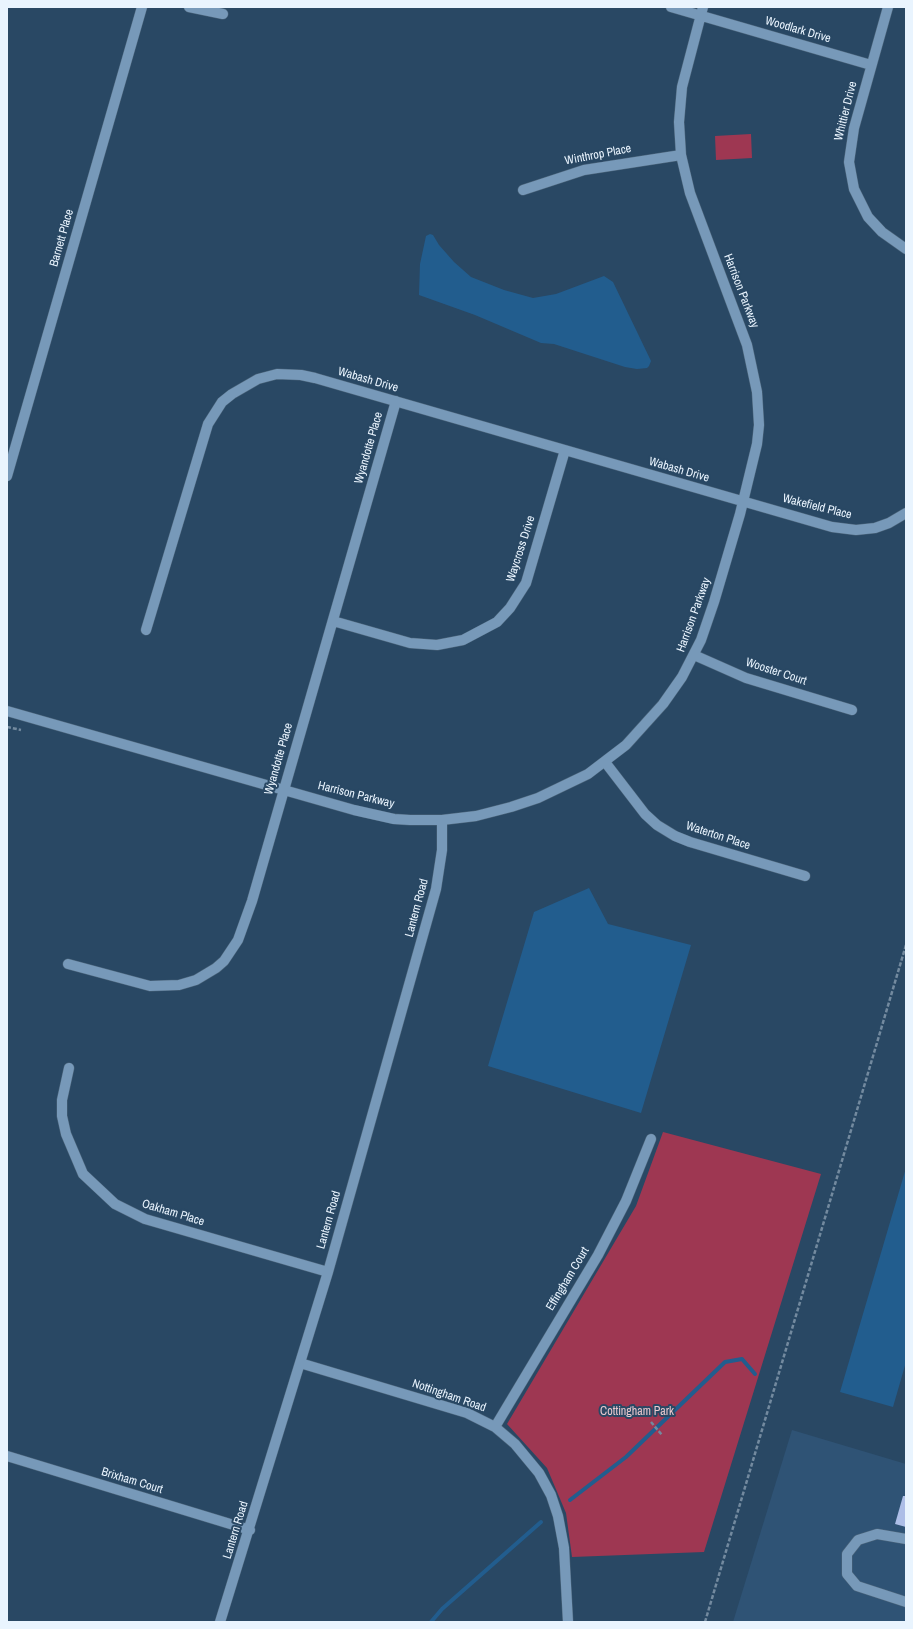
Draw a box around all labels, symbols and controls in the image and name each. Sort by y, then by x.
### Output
street label: Woodlark Drive [764,14,832,46]
street label: Whittier Drive [832,80,860,142]
street label: Winthrop Place [564,142,632,168]
street label: Barnett Place [47,208,77,268]
street label: Harrison Parkway [720,252,762,330]
street label: Wabash Drive [336,365,400,395]
street label: Wyandotte Place [352,410,386,486]
street label: Wabash Drive [647,455,711,485]
street label: Wakefield Place [781,491,853,523]
street label: Waycross Drive [503,514,539,584]
street label: Harrison Parkway [674,576,714,654]
street label: Wooster Court [744,655,808,689]
street label: Wyandotte Place [262,721,296,797]
street label: Harrison Parkway [316,779,396,811]
street label: Waterton Place [684,819,752,853]
street label: Lantern Road [402,877,432,939]
street label: Lantern Road [314,1189,344,1251]
street label: Oakham Place [140,1197,206,1229]
street label: Effingham Court [543,1245,593,1313]
street label: Nottingham Road [410,1377,488,1415]
park label: Cottingham Park [600,1405,674,1419]
street label: Brixham Court [100,1465,164,1497]
street label: Lantern Road [220,1499,252,1561]

